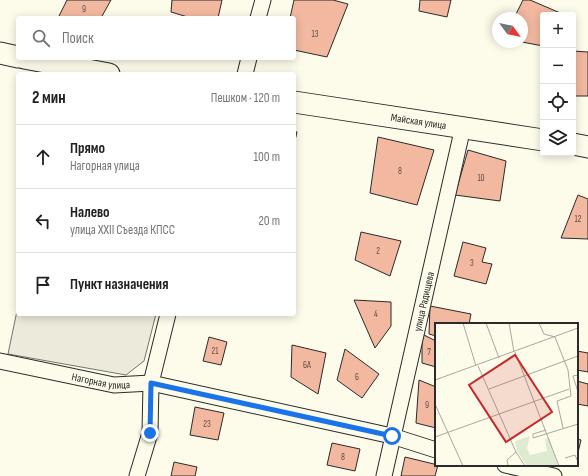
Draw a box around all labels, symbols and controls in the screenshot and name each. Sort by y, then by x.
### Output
house number: 9 [82,4,86,15]
north arrow [492,12,528,48]
map controls [540,12,576,156]
button: + [540,12,576,48]
search box [16,16,296,60]
icon: search [30,27,52,49]
text: Поиск [62,29,94,48]
house number: 13 [312,29,319,40]
button: − [540,48,576,84]
button: locate [540,84,576,120]
text: 2 мин [32,88,66,108]
text: Пешком · 120 m [211,90,280,106]
street label: Майская улица [390,110,447,132]
button: layers [540,120,576,156]
text: Прямо [70,139,105,158]
icon: ahead [32,146,54,168]
text: 100 m [253,149,280,165]
text: Нагорная улица [70,158,140,174]
house number: 8 [398,166,402,177]
house number: 10 [477,173,485,184]
text: Налево [70,203,110,222]
icon: left [32,210,54,232]
text: 20 m [258,213,280,229]
house number: 12 [575,214,582,225]
text: улица XXII Съезда КПСС [70,222,175,238]
house number: 2 [376,246,380,257]
house number: 3 [470,258,474,269]
street label: улица Радищева [410,270,437,333]
icon: arrive [32,274,54,296]
text: Пункт назначения [70,275,168,294]
house number: 4 [374,309,378,320]
inset map [435,323,578,466]
house number: 21 [212,346,219,357]
house number: 7 [427,347,431,358]
house number: 6А [303,360,311,371]
street label: Нагорная улица [71,370,130,392]
house number: 6 [355,372,359,383]
house number: 9 [425,400,429,411]
house number: 23 [203,419,211,430]
route end [141,424,159,442]
route start [383,427,401,445]
house number: 8 [341,452,345,463]

